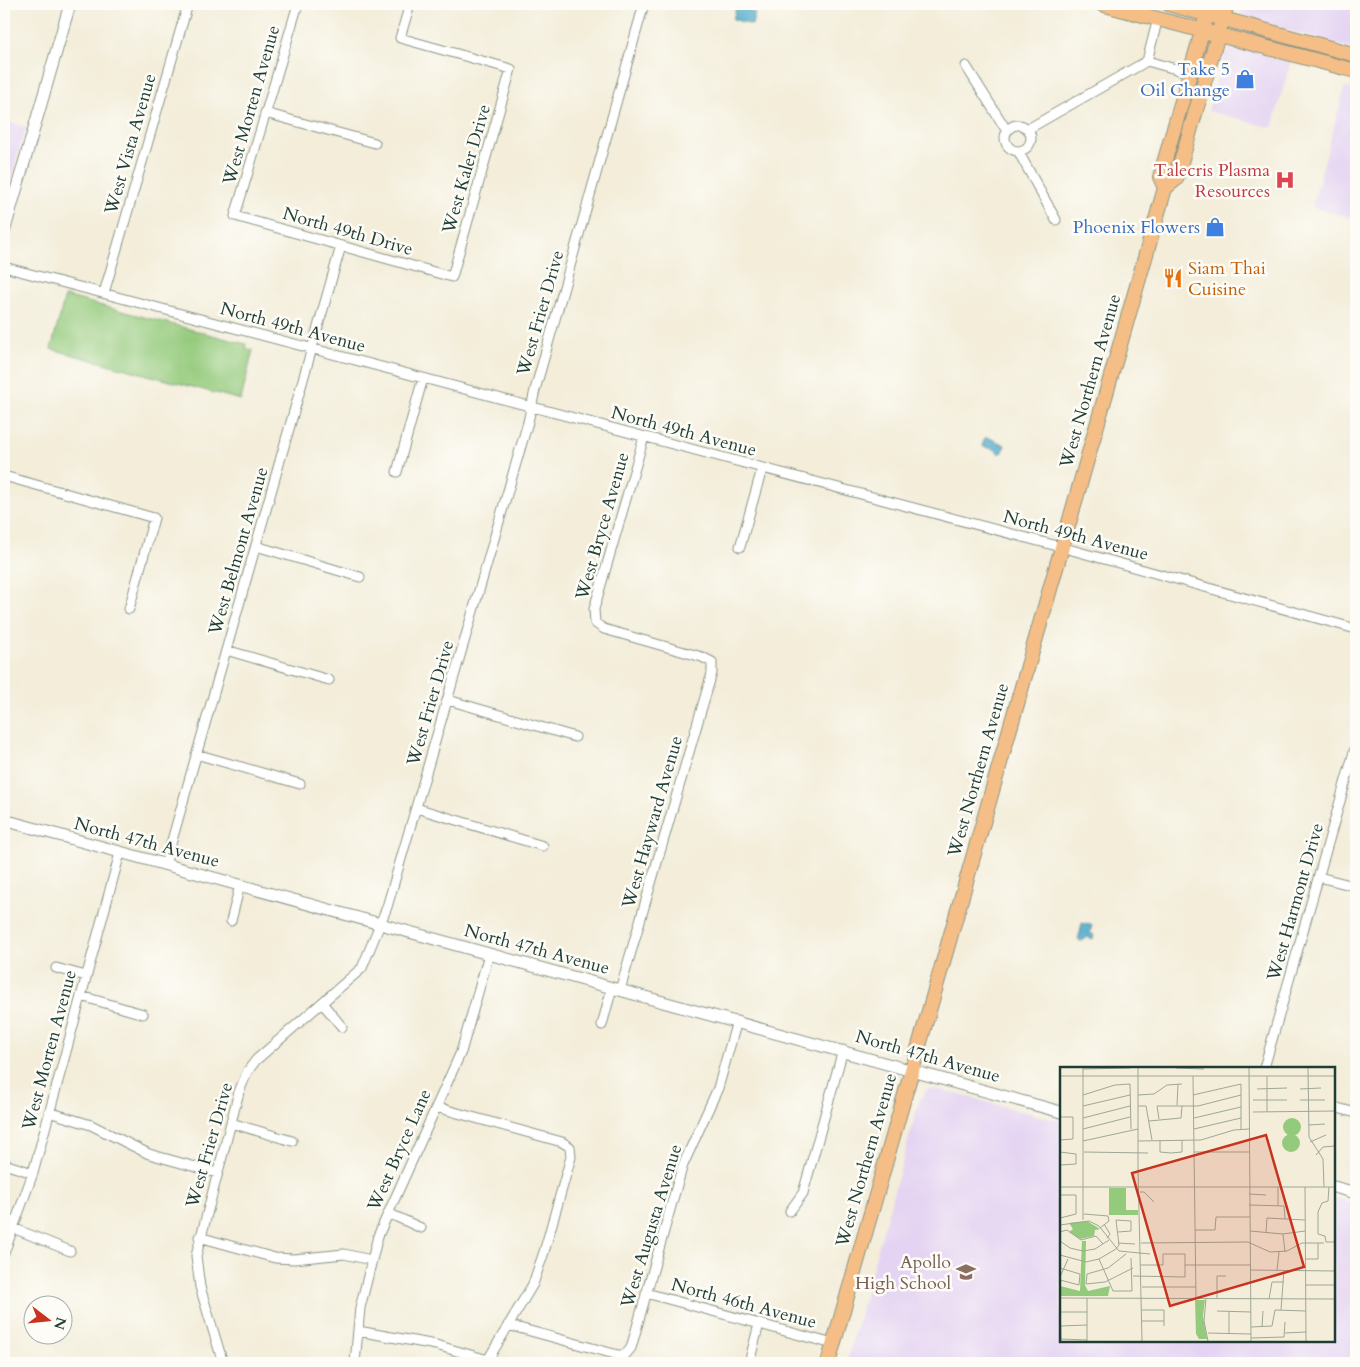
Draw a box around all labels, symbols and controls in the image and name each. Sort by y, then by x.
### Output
street label: West Morten Avenue [216,22,286,189]
place label: Take 5 Oil Change [1140,57,1230,103]
shop icon: Take 5 Oil Change [1234,68,1256,90]
street label: West Vista Avenue [98,71,163,219]
street label: West Kaler Drive [436,102,497,238]
place label: Talecris Plasma Resources [1154,158,1270,204]
hospital icon: Talecris Plasma Resources [1274,169,1296,191]
street label: North 49th Drive [280,201,416,262]
place label: Phoenix Flowers [1073,215,1200,240]
shop icon: Phoenix Flowers [1204,216,1226,238]
street label: West Frier Drive [510,247,570,380]
place label: Siam Thai Cuisine [1188,256,1266,302]
restaurant icon: Siam Thai Cuisine [1162,267,1184,289]
street label: West Northern Avenue [1053,291,1127,472]
street label: North 49th Avenue [218,296,368,359]
street label: North 49th Avenue [609,400,759,463]
street label: West Bryce Avenue [569,449,636,604]
street label: West Belmont Avenue [202,464,274,639]
street label: North 49th Avenue [1001,504,1151,567]
street label: West Frier Drive [400,637,460,770]
street label: West Northern Avenue [941,680,1015,861]
street label: West Hayward Avenue [616,733,689,912]
street label: North 47th Avenue [72,811,222,874]
street label: West Harmont Drive [1261,820,1330,985]
street label: North 47th Avenue [462,918,612,981]
street label: West Morten Avenue [16,967,83,1134]
street label: North 47th Avenue [853,1024,1003,1089]
inset map [1060,1067,1335,1342]
street label: West Northern Avenue [829,1070,903,1251]
street label: West Frier Drive [179,1079,239,1212]
street label: West Bryce Lane [361,1085,438,1216]
street label: West Augusta Avenue [614,1141,688,1312]
place label: Apollo High School [855,1250,951,1296]
school or university icon: Apollo High School [955,1261,977,1283]
street label: North 46th Avenue [669,1272,819,1335]
north arrow [22,1294,72,1344]
text: N [49,1315,71,1332]

